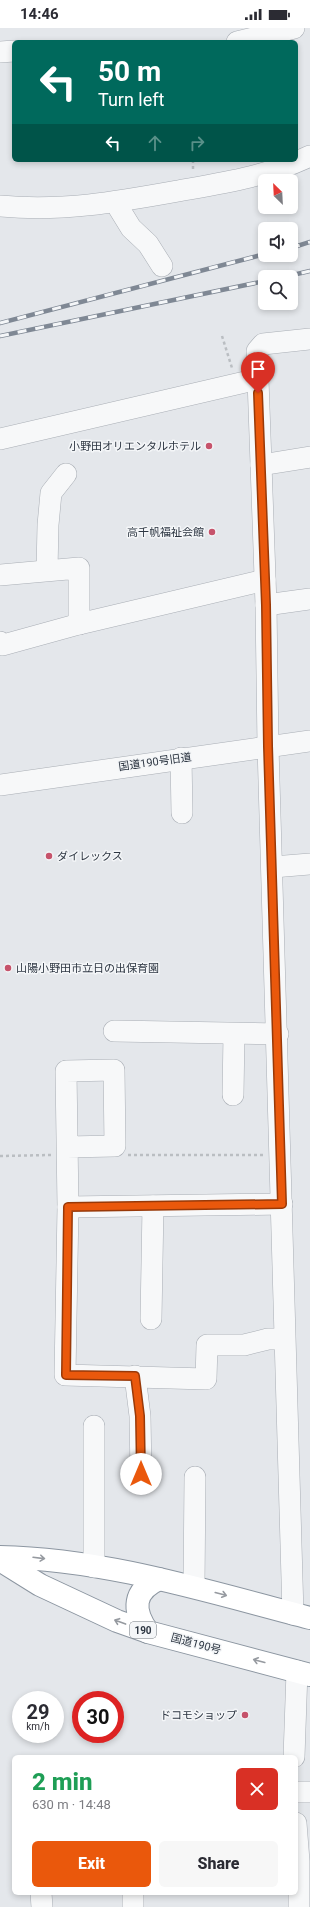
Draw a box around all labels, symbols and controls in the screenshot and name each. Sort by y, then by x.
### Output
text: 14:46 [20,5,59,23]
text: 50 m [98,55,161,88]
icon: left [32,56,84,108]
text: Turn left [98,89,164,110]
icon: left [102,132,124,154]
icon: ahead [144,132,166,154]
icon: right [186,132,208,154]
north arrow [258,174,298,214]
map controls [258,174,298,310]
button: sound [258,222,298,262]
button: search [258,270,298,310]
pin [241,352,275,393]
icon: arrive [247,358,269,380]
place label: 小野田オリエンタルホテル [69,440,201,453]
marker: 小野田オリエンタルホテル [204,441,214,451]
place label: 高千帆福祉会館 [127,526,204,539]
marker: 高千帆福祉会館 [207,527,217,537]
street label: 国道190号旧道 [118,750,192,774]
place label: ダイレックス [57,850,123,863]
marker: ダイレックス [44,851,54,861]
place label: 山陽小野田市立日の出保育園 [16,962,159,975]
marker: 山陽小野田市立日の出保育園 [3,963,13,973]
position arrow [120,1453,162,1495]
one-way arrow [32,1554,45,1562]
one-way arrow [215,1591,228,1598]
one-way arrow [115,1618,127,1626]
road number: 190 [130,1622,156,1638]
street label: 国道190号 [169,1631,223,1657]
one-way arrow [253,1657,266,1664]
speed limit sign: 30 [72,1691,124,1743]
text: 29 [27,1700,49,1724]
place label: ドコモショップ [160,1709,237,1722]
marker: ドコモショップ [240,1710,250,1720]
text: km/h [26,1721,50,1732]
text: 2 min [32,1768,93,1796]
button: close [236,1768,278,1810]
text: 630 m · 14:48 [32,1797,111,1812]
button: Exit [32,1841,151,1887]
button: Share [159,1841,278,1887]

